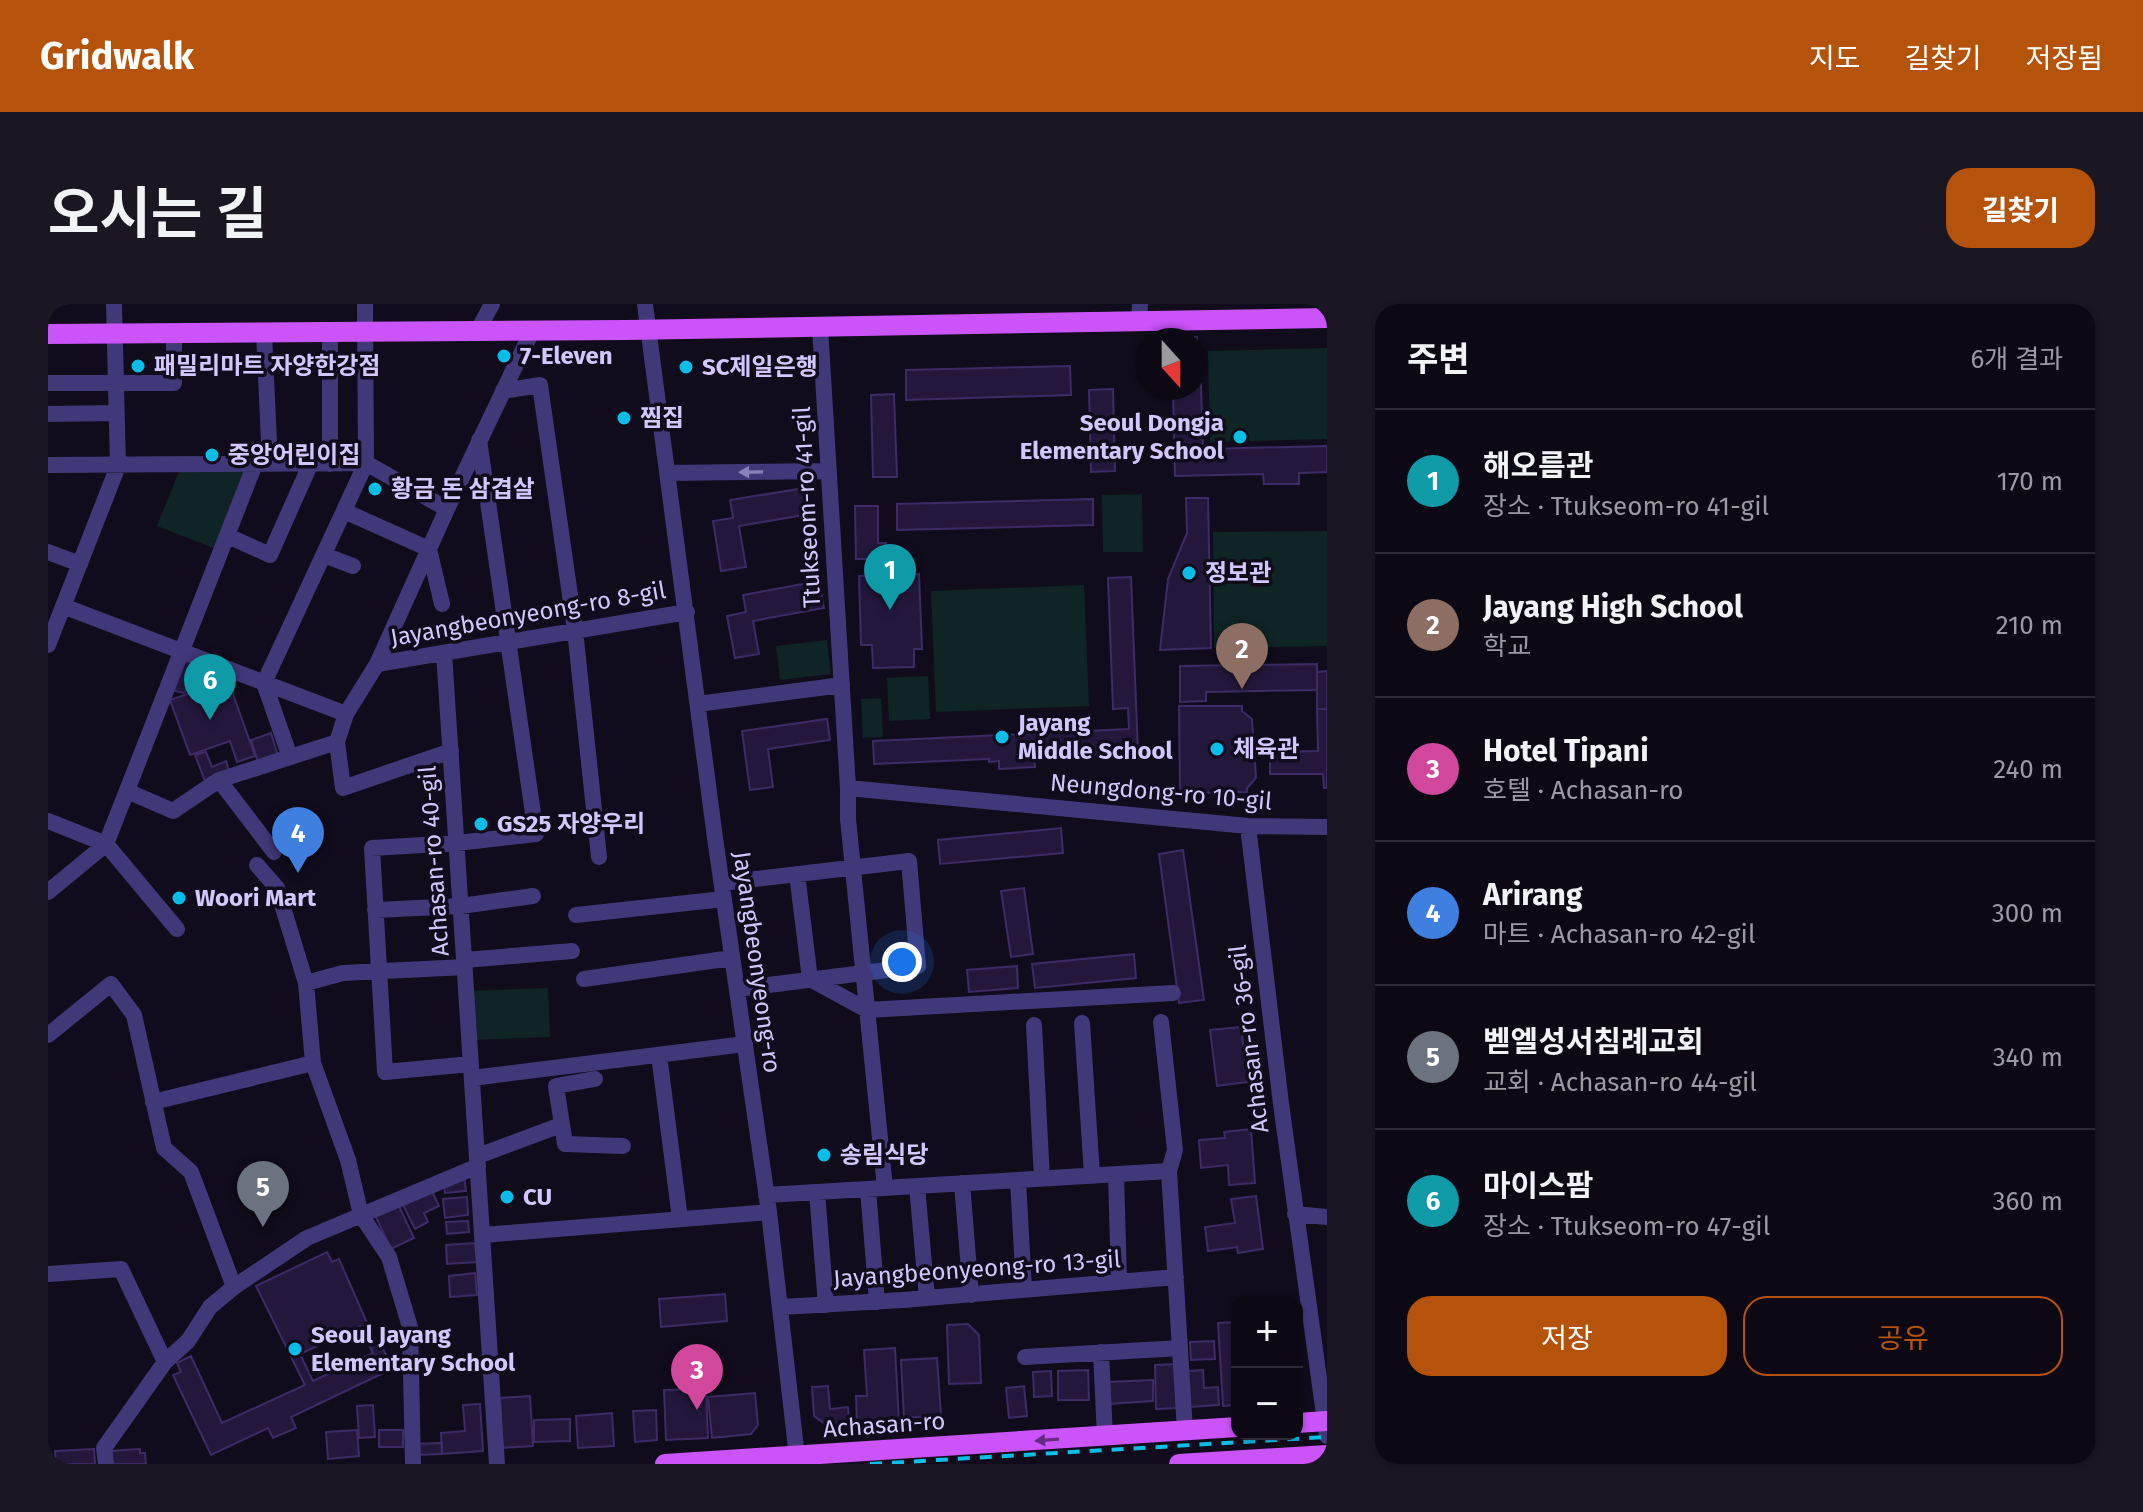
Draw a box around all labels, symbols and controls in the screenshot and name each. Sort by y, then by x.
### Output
text: Gridwalk [40,33,194,79]
text: 지도 [1809,42,1860,75]
text: 길찾기 [1904,42,1982,75]
text: 저장됨 [2026,42,2103,75]
button: 길찾기 [1946,168,2095,248]
text: 오시는 길 [48,181,267,248]
north arrow [1135,328,1207,400]
text: 주변 [1407,339,1470,380]
place label: 7-Eleven [520,342,613,370]
text: 6개 결과 [1970,344,2063,375]
marker: 7-Eleven [495,347,513,365]
place label: 패밀리마트 자양한강점 [154,352,381,380]
place label: SC제일은행 [702,353,818,381]
marker: 패밀리마트 자양한강점 [129,357,147,375]
marker: SC제일은행 [677,358,695,376]
place label: 찜집 [640,404,684,432]
street label: Ttukseom-ro 41-gil [788,406,826,608]
marker: 찜집 [615,409,633,427]
place label: Seoul Dongja Elementary School [1020,409,1225,465]
marker: Seoul Dongja Elementary School [1231,428,1249,446]
place label: 중앙어린이집 [228,441,360,469]
marker: 중앙어린이집 [203,446,221,464]
text: 해오름관 [1483,448,1593,484]
one-way arrow [738,466,763,478]
text: 1 [1427,466,1439,497]
text: 170 m [1997,466,2063,497]
place label: 황금 돈 삼겹살 [391,475,535,503]
marker: 황금 돈 삼겹살 [366,480,384,498]
text: 장소 · Ttukseom-ro 41-gil [1483,491,1769,522]
pin: 1 [864,544,916,610]
place label: 정보관 [1205,559,1271,587]
marker: 정보관 [1180,564,1198,582]
street label: Jayangbeonyeong-ro 8-gil [388,576,668,652]
text: Jayang High School [1483,589,1743,625]
text: 2 [1426,610,1440,641]
text: 210 m [1996,610,2063,641]
pin: 2 [1216,623,1268,689]
text: 학교 [1483,631,1531,662]
pin: 6 [184,654,236,720]
place label: Jayang Middle School [1017,709,1173,765]
marker: Jayang Middle School [993,728,1011,746]
text: Hotel Tipani [1483,733,1649,769]
place label: 체육관 [1233,735,1299,763]
marker: 체육관 [1208,740,1226,758]
text: 3 [1426,754,1440,785]
text: 240 m [1993,754,2063,785]
street label: Achasan-ro 40-gil [413,765,455,957]
street label: Neungdong-ro 10-gil [1049,768,1273,816]
text: 호텔 · Achasan-ro [1483,775,1684,806]
pin: 4 [272,807,324,873]
place label: GS25 자양우리 [497,810,645,838]
marker: GS25 자양우리 [472,815,490,833]
street label: Jayangbeonyeong-ro [728,849,786,1075]
text: Arirang [1483,877,1582,913]
place label: Woori Mart [195,884,317,912]
marker: Woori Mart [170,889,188,907]
text: 4 [1426,898,1440,929]
text: 300 m [1992,898,2063,929]
text: 마트 · Achasan-ro 42-gil [1483,919,1756,950]
your location [882,942,922,982]
street label: Achasan-ro 36-gil [1224,943,1274,1135]
text: 벧엘성서침례교회 [1483,1024,1704,1060]
text: 5 [1426,1042,1440,1073]
text: 340 m [1993,1042,2063,1073]
text: 교회 · Achasan-ro 44-gil [1483,1067,1757,1098]
place label: 송림식당 [840,1141,928,1169]
marker: 송림식당 [815,1146,833,1164]
pin: 5 [237,1161,289,1227]
text: 마이스팜 [1483,1168,1593,1204]
place label: CU [523,1183,552,1211]
text: 6 [1426,1186,1440,1217]
text: 360 m [1992,1186,2063,1217]
marker: CU [498,1188,516,1206]
text: 장소 · Ttukseom-ro 47-gil [1483,1211,1770,1242]
street label: Jayangbeonyeong-ro 13-gil [832,1245,1122,1293]
map controls [1231,1296,1303,1440]
button: + [1231,1296,1303,1368]
button: 저장 [1407,1296,1727,1376]
button: 공유 [1743,1296,2063,1376]
place label: Seoul Jayang Elementary School [311,1321,516,1377]
marker: Seoul Jayang Elementary School [286,1340,304,1358]
pin: 3 [671,1344,723,1410]
button: − [1231,1368,1303,1440]
street label: Achasan-ro [822,1407,946,1443]
one-way arrow [1034,1434,1059,1447]

